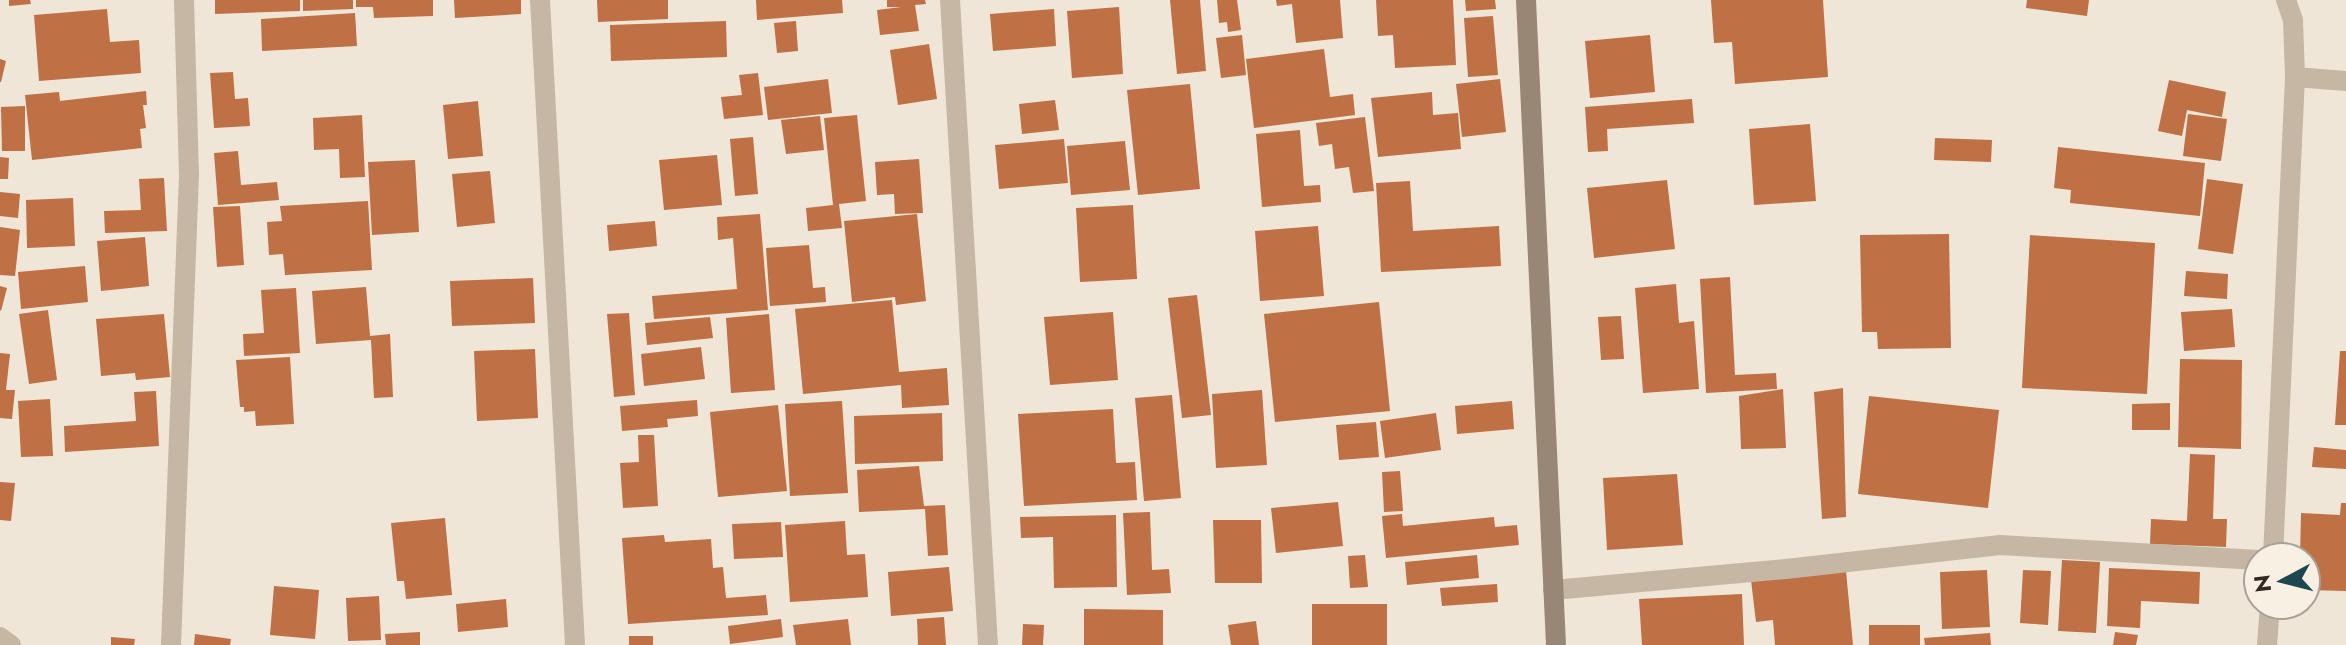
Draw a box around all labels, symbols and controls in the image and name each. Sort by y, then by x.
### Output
north arrow [2242,541,2322,621]
text: N [2245,573,2279,594]

